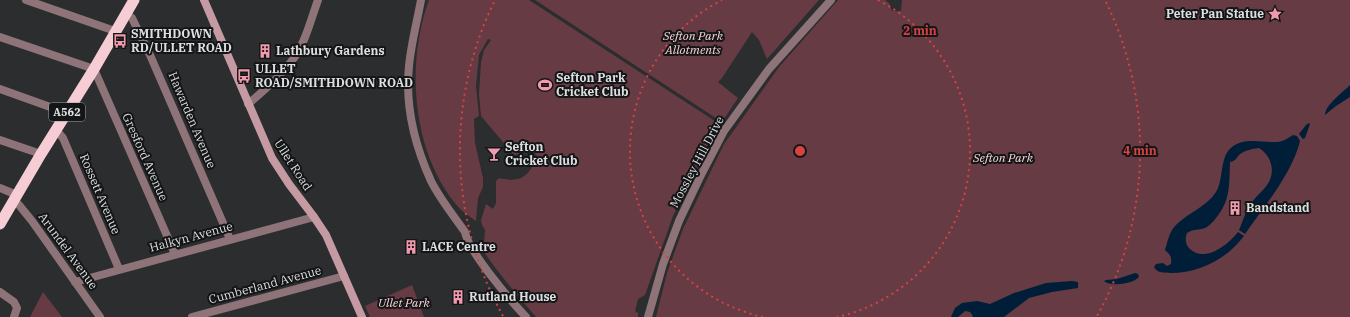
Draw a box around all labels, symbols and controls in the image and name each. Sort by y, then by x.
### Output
place label: Peter Pan Statue [1166,6,1264,21]
place icon: Peter Pan Statue [1267,6,1283,22]
text: 2 min [903,23,937,38]
place label: SMITHDOWN RD/ULLET ROAD [131,26,232,55]
park label: Sefton Park Allotments [662,28,724,57]
bus stop icon: SMITHDOWN RD/ULLET ROAD [112,33,128,49]
building icon: Lathbury Gardens [257,43,273,59]
place label: Lathbury Gardens [276,43,385,58]
place label: ULLET ROAD/SMITHDOWN ROAD [255,61,413,90]
bus stop icon: ULLET ROAD/SMITHDOWN ROAD [236,68,252,84]
street label: Hawarden Avenue [165,69,220,170]
place label: Sefton Park Cricket Club [556,70,629,99]
sports icon: Sefton Park Cricket Club [537,77,553,93]
road number: A562 [49,103,85,121]
street label: Gresford Avenue [119,111,172,203]
street label: Mossley Hill Drive [666,113,727,210]
street label: Ullet Road [271,136,316,193]
place label: Sefton Cricket Club [505,139,578,168]
text: 4 min [1123,143,1157,158]
centre of rings [793,144,807,158]
bar icon: Sefton Cricket Club [486,146,502,162]
park label: Sefton Park [972,150,1034,165]
street label: Rossett Avenue [77,151,124,236]
building icon: Bandstand [1227,200,1243,216]
place label: Bandstand [1246,200,1310,215]
street label: Arundel Avenue [36,209,101,292]
street label: Halkyn Avenue [148,218,234,255]
building icon: LACE Centre [403,239,419,255]
place label: LACE Centre [422,239,496,254]
street label: Cumberland Avenue [207,262,323,307]
building icon: Rutland House [450,289,466,305]
place label: Rutland House [469,289,557,304]
park label: Ullet Park [378,295,431,310]

